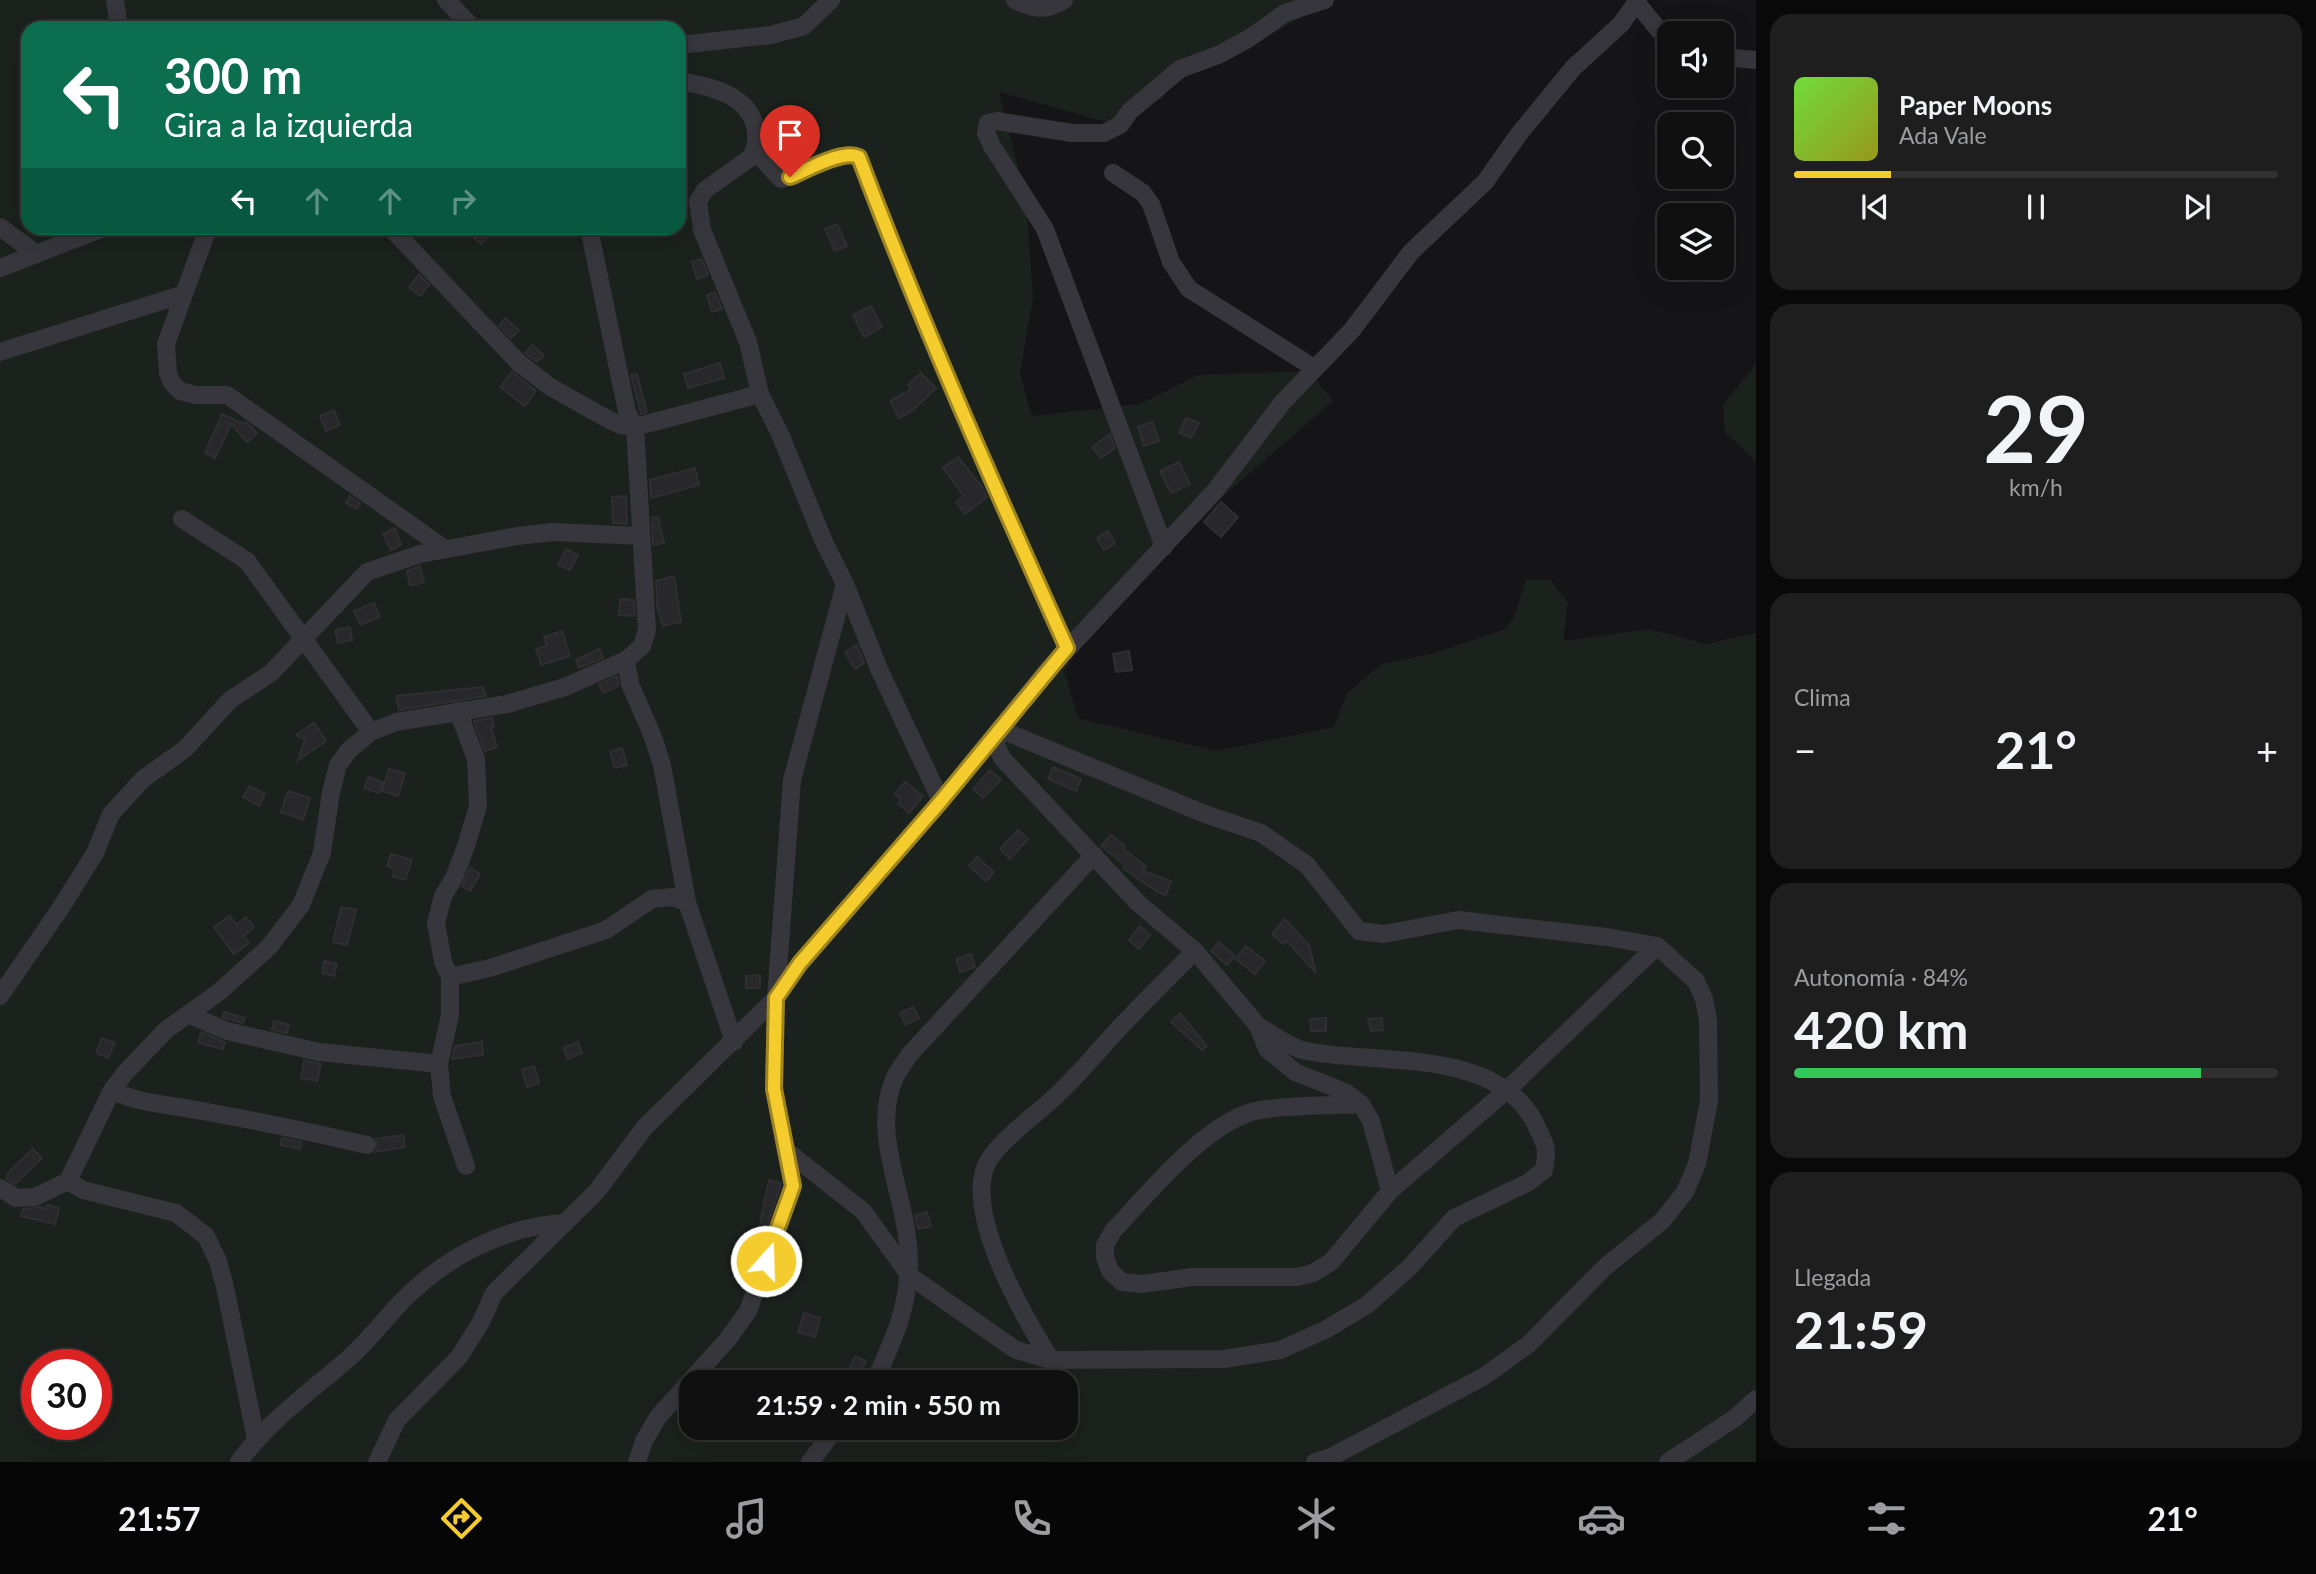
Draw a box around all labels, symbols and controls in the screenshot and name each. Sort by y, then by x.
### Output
map controls [1657,21,1734,280]
button: sound [1657,21,1734,98]
text: 300 m [164,46,302,104]
icon: left [49,49,140,140]
text: Paper Moons [1899,89,2052,121]
text: Gira a la izquierda [164,105,413,144]
pin [760,105,820,177]
button: search [1657,112,1734,189]
icon: arrive [771,116,809,154]
text: Ada Vale [1899,121,1987,149]
icon: left [225,182,263,220]
icon: ahead [298,182,336,220]
icon: ahead [371,182,409,220]
icon: right [444,182,482,220]
icon: previous [1856,188,1894,226]
icon: pause [2017,188,2055,226]
icon: next [2178,188,2216,226]
button: layers [1657,203,1734,280]
text: 29 [1983,373,2089,482]
text: km/h [2009,473,2063,501]
text: Clima [1794,683,1851,711]
text: 21° [1995,718,2077,780]
text: − [1794,727,1816,773]
text: + [2256,727,2278,773]
text: Autonomía · 84% [1794,963,1968,991]
text: 420 km [1794,998,1968,1060]
position arrow [729,1224,803,1298]
text: Llegada [1794,1263,1871,1291]
text: 21:59 [1794,1298,1928,1360]
speed limit sign: 30 [21,1349,112,1440]
text: 21:59 · 2 min · 550 m [756,1389,1001,1421]
icon: directions [437,1494,486,1543]
icon: music [722,1494,771,1543]
icon: phone [1007,1494,1056,1543]
icon: climate [1292,1494,1341,1543]
icon: car [1577,1494,1626,1543]
icon: filters [1862,1494,1911,1543]
text: 21:57 [118,1499,201,1538]
text: 21° [2147,1499,2198,1538]

